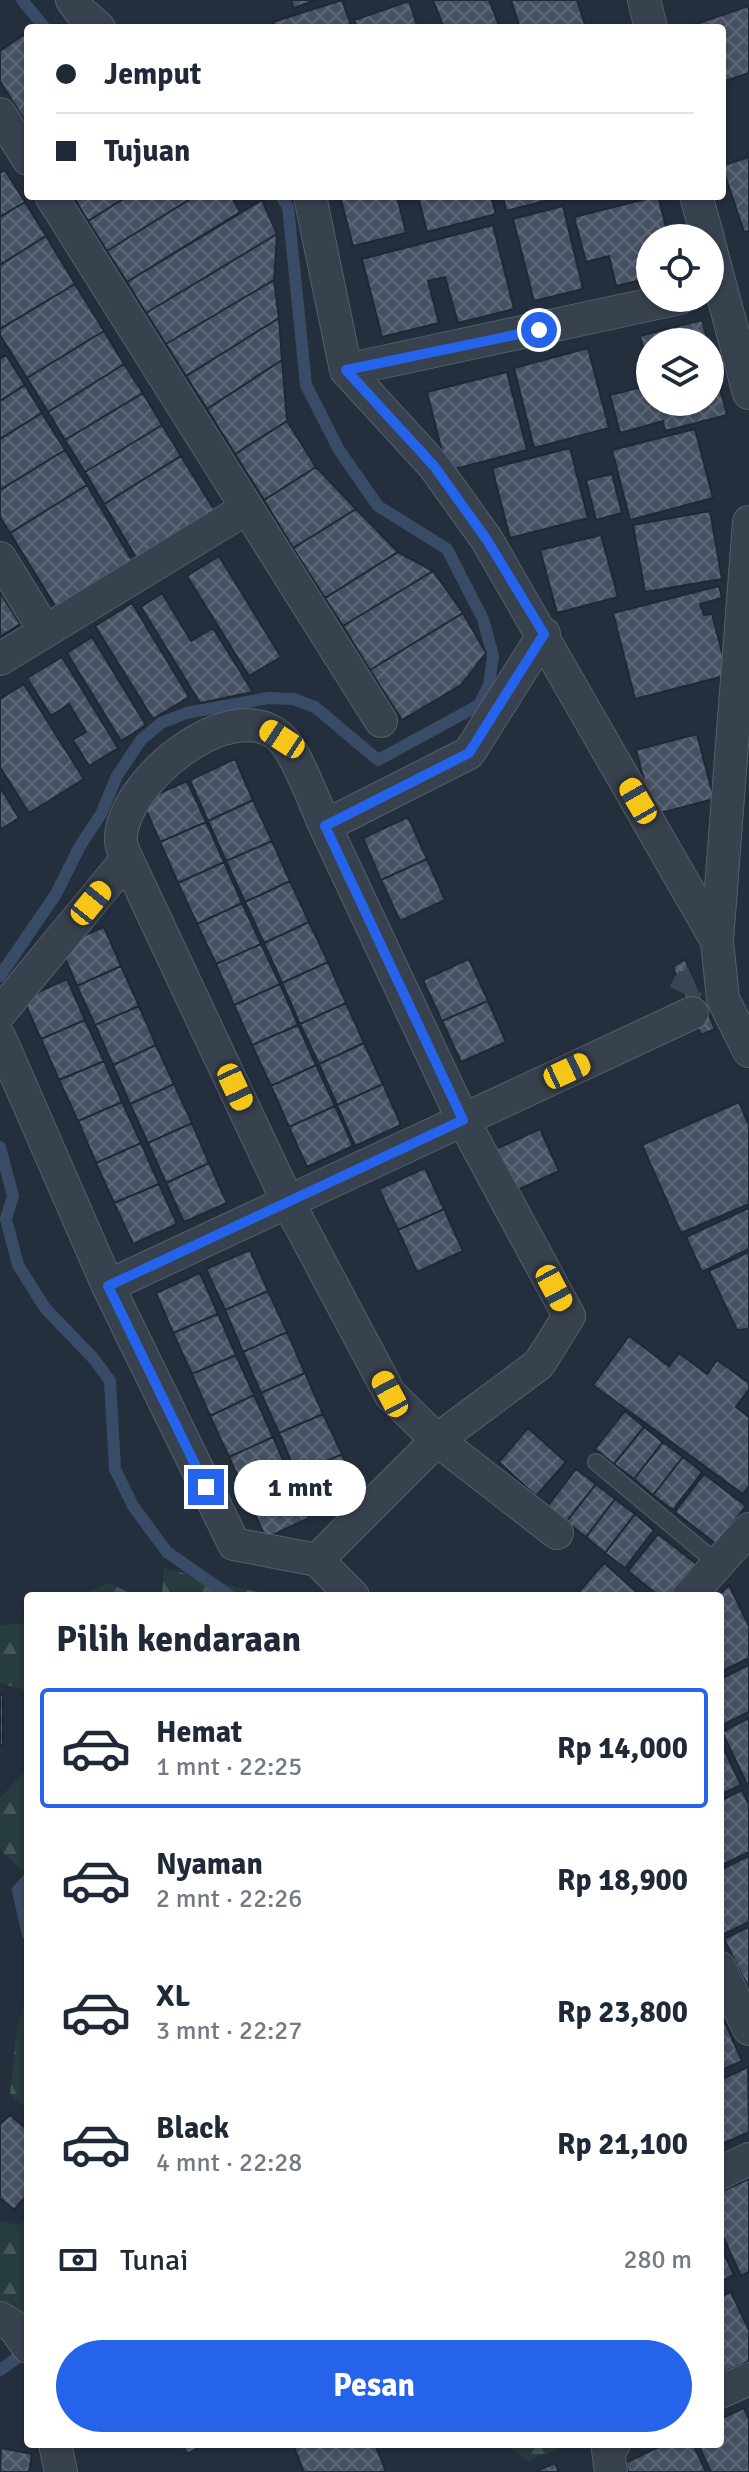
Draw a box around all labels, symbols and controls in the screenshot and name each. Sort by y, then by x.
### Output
text: Jemput [104,56,201,93]
text: Tujuan [104,133,191,170]
map controls [636,224,724,416]
button: locate [636,224,724,312]
route start [521,312,557,348]
button: layers [636,328,724,416]
car [255,716,309,762]
car [616,774,660,828]
car [67,877,115,929]
car [540,1050,594,1092]
car [214,1060,256,1114]
car [532,1261,576,1315]
car [368,1367,412,1421]
callout: 1 mnt [234,1459,366,1515]
route end [188,1469,224,1505]
text: 1 mnt [268,1472,332,1504]
text: Pilih kendaraan [56,1617,301,1662]
icon: car [60,1712,132,1784]
text: Hemat [156,1714,242,1751]
text: Rp 14,000 [557,1730,688,1767]
text: 1 mnt · 22:25 [156,1751,302,1783]
icon: car [60,1844,132,1916]
text: Nyaman [156,1846,263,1883]
text: Rp 18,900 [557,1862,688,1899]
text: 2 mnt · 22:26 [156,1883,302,1915]
icon: car [60,1976,132,2048]
text: XL [156,1978,190,2015]
text: Rp 23,800 [557,1994,688,2031]
text: 3 mnt · 22:27 [156,2015,302,2047]
icon: car [60,2108,132,2180]
text: Black [156,2110,229,2147]
text: Rp 21,100 [557,2126,688,2163]
text: 4 mnt · 22:28 [156,2147,302,2179]
icon: cash [56,2238,100,2282]
text: Tunai [120,2242,188,2279]
text: 280 m [623,2244,692,2276]
button: Pesan [56,2340,692,2432]

